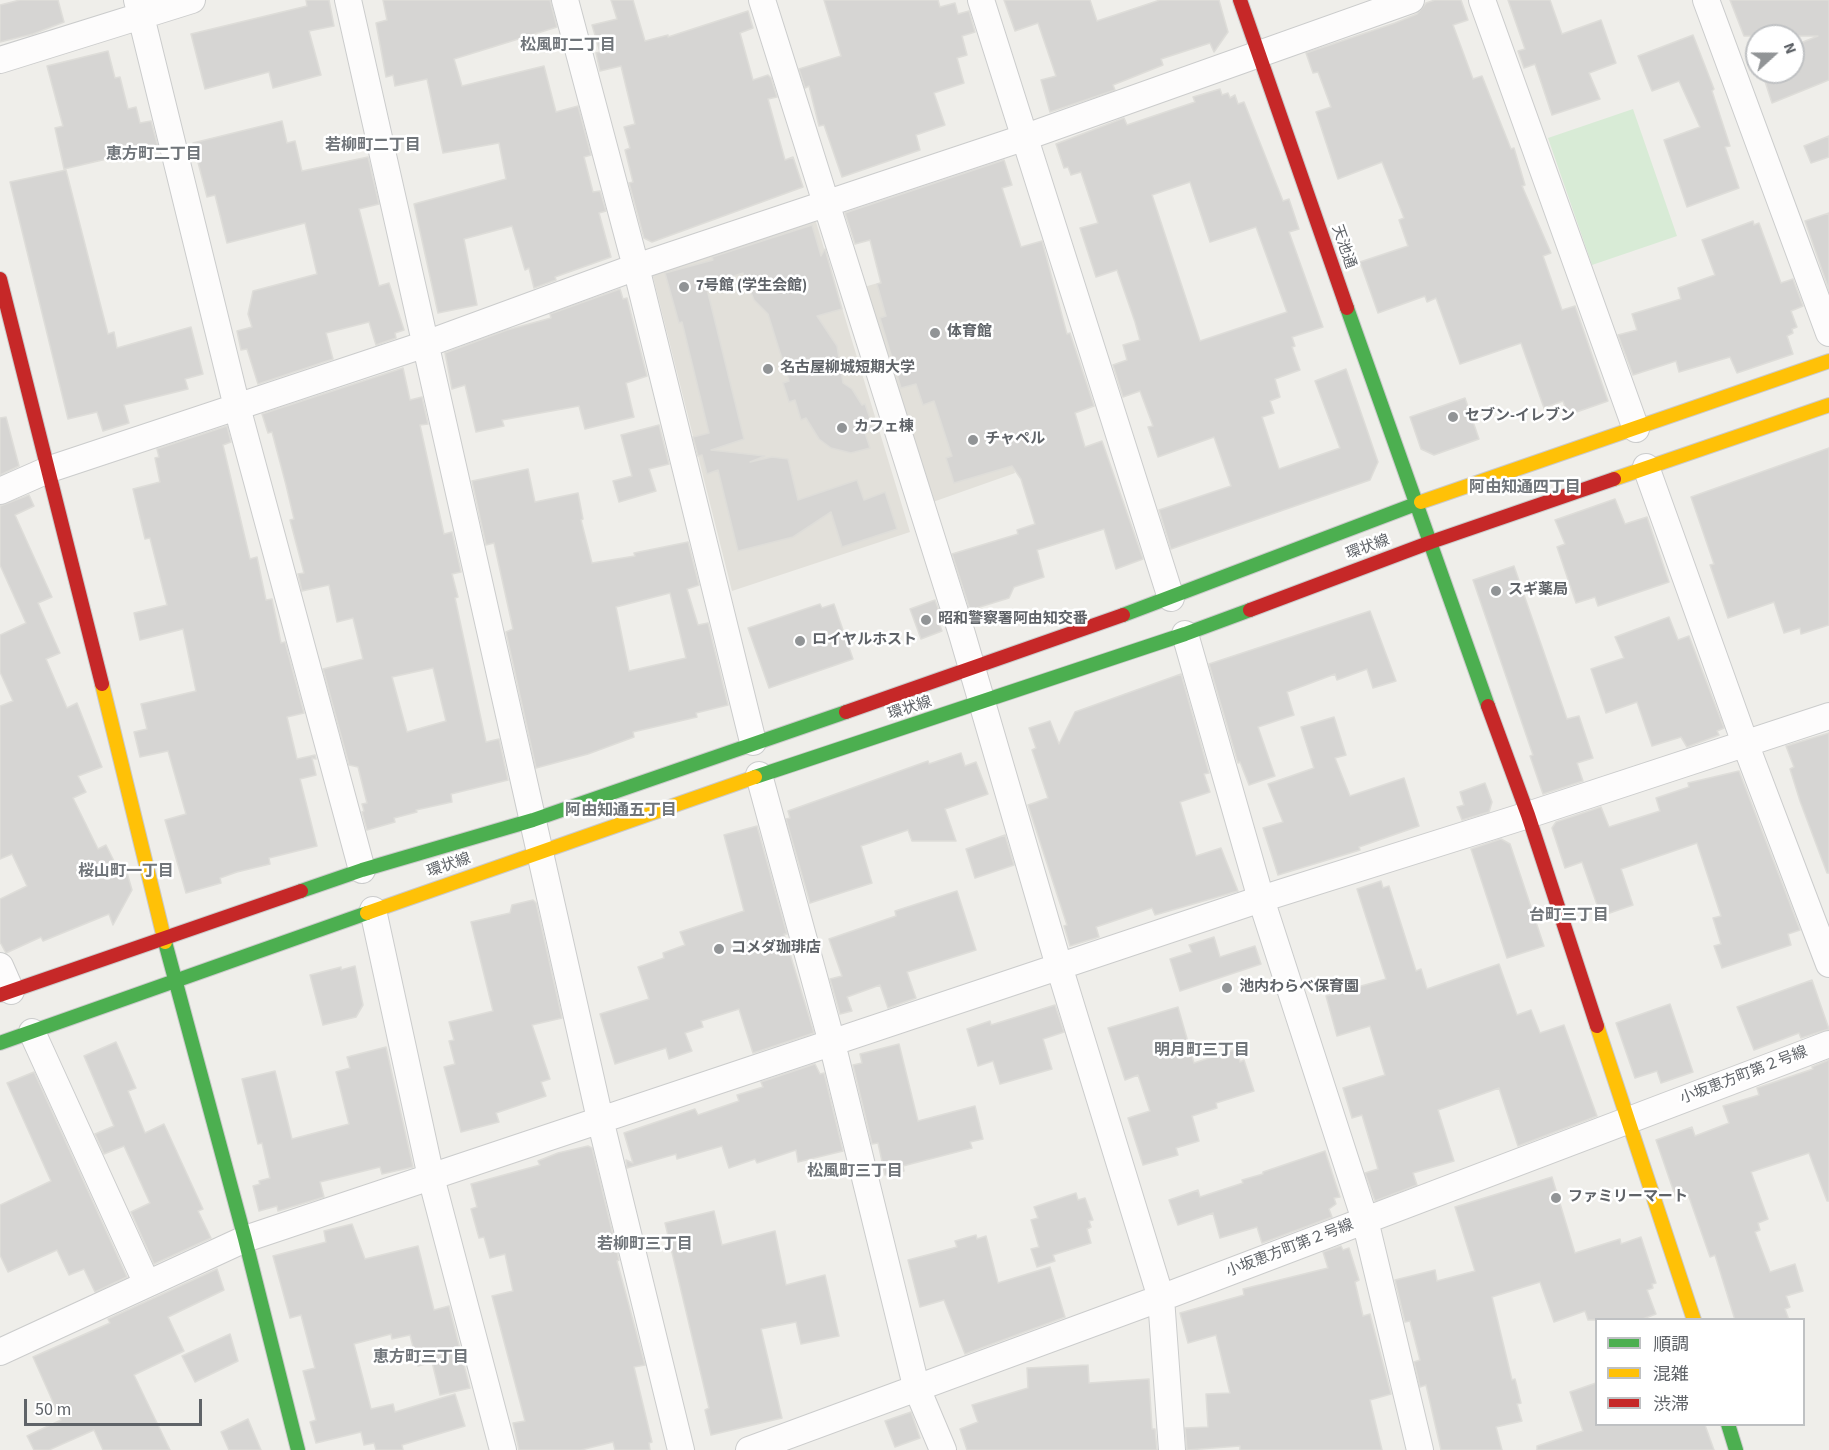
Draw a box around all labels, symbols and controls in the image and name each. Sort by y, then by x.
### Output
north arrow [1745,24,1805,84]
district label: 松風町二丁目 [520,36,616,56]
text: N [1778,39,1802,57]
district label: 若柳町二丁目 [325,136,421,156]
district label: 恵方町二丁目 [106,145,202,165]
street label: 天池通 [1327,223,1359,271]
place label: 7号館 (学生会館) [696,278,807,296]
marker: 7号館 (学生会館) [677,280,691,294]
place label: 体育館 [947,324,992,342]
marker: 体育館 [928,326,942,340]
place label: 名古屋柳城短期大学 [780,360,915,378]
marker: 名古屋柳城短期大学 [761,362,775,376]
place label: セブン-イレブン [1465,408,1575,426]
marker: セブン-イレブン [1446,410,1460,424]
place label: カフェ棟 [854,419,914,437]
marker: カフェ棟 [835,421,849,435]
place label: チャペル [985,431,1045,449]
marker: チャペル [966,433,980,447]
district label: 阿由知通四丁目 [1469,478,1581,498]
street label: 環状線 [1344,532,1392,564]
place label: スギ薬局 [1508,582,1568,600]
marker: スギ薬局 [1489,584,1503,598]
place label: 昭和警察署阿由知交番 [938,611,1088,629]
marker: 昭和警察署阿由知交番 [919,613,933,627]
place label: ロイヤルホスト [812,632,917,650]
marker: ロイヤルホスト [793,634,807,648]
street label: 環状線 [886,693,934,725]
district label: 阿由知通五丁目 [565,801,677,821]
street label: 環状線 [425,850,473,882]
district label: 桜山町一丁目 [78,862,174,882]
district label: 台町三丁目 [1529,906,1609,926]
place label: コメダ珈琲店 [731,940,821,958]
marker: コメダ珈琲店 [712,942,726,956]
place label: 池内わらべ保育園 [1239,979,1359,997]
marker: 池内わらべ保育園 [1220,981,1234,995]
district label: 明月町三丁目 [1154,1041,1250,1061]
street label: 小坂恵方町第２号線 [1678,1043,1810,1109]
district label: 松風町三丁目 [807,1162,903,1182]
place label: ファミリーマート [1568,1189,1688,1207]
marker: ファミリーマート [1549,1191,1563,1205]
street label: 小坂恵方町第２号線 [1224,1216,1356,1282]
district label: 若柳町三丁目 [597,1235,693,1255]
legend [1595,1318,1805,1426]
text: 順調 [1653,1332,1689,1357]
district label: 恵方町三丁目 [373,1348,469,1368]
text: 混雑 [1653,1362,1689,1387]
scale bar [27,1387,206,1425]
text: 渋滞 [1653,1392,1689,1417]
text: 50 m [35,1397,71,1422]

